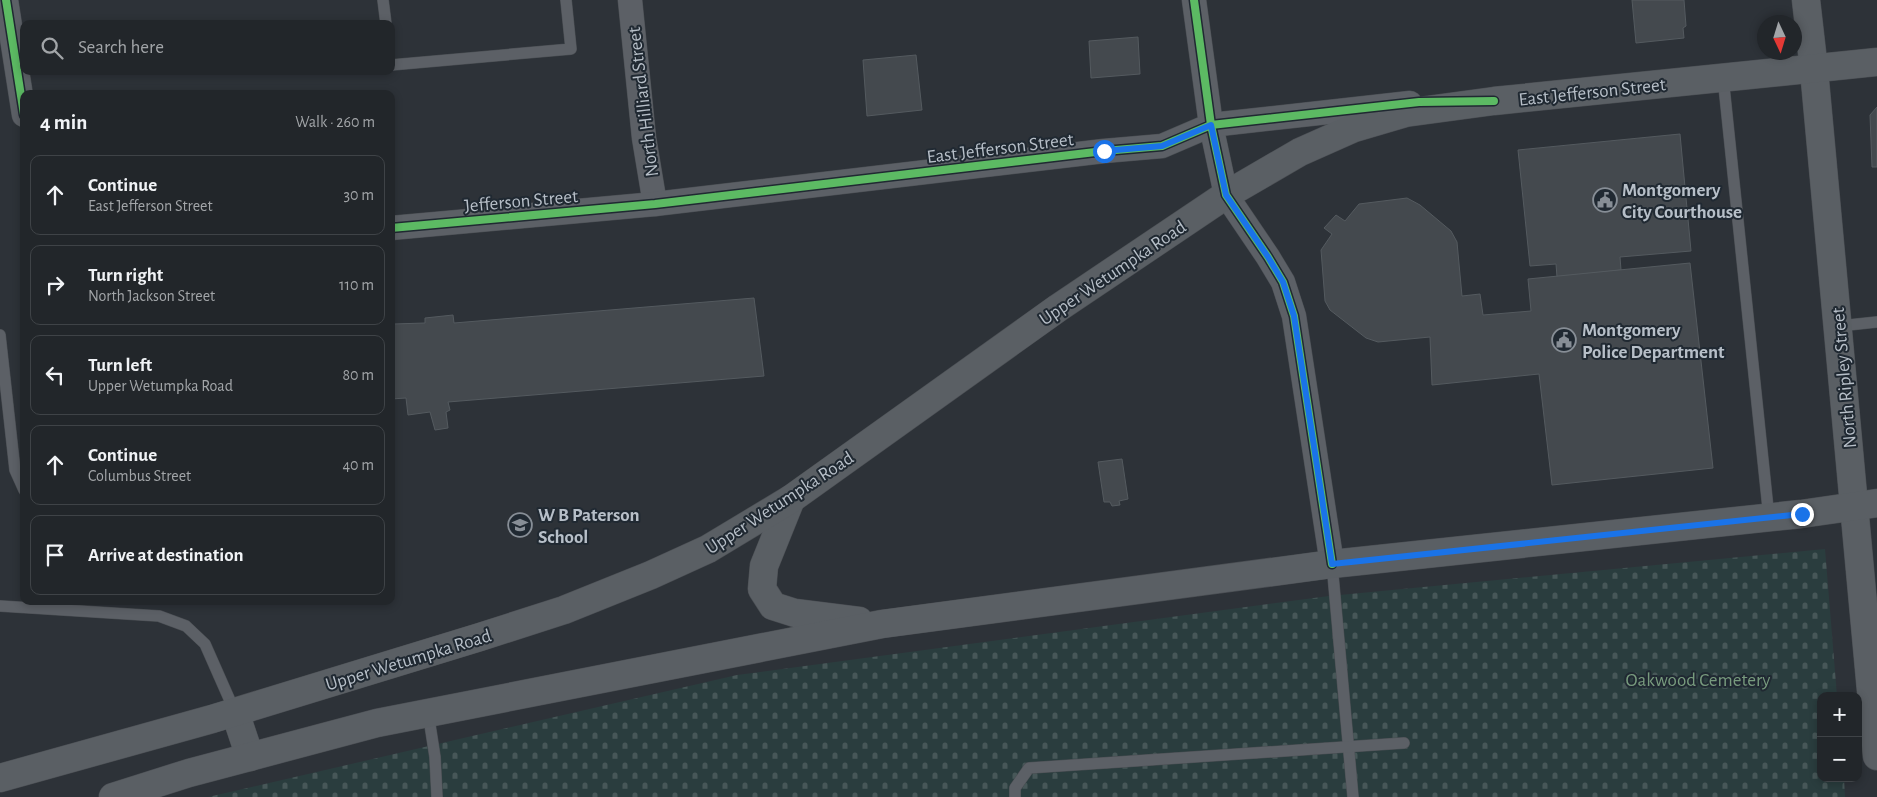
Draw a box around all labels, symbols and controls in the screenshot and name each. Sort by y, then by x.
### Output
north arrow [1757,15,1802,60]
search box [20,20,395,75]
street label: North Hilliard Street [625,26,662,178]
icon: search [38,34,66,62]
text: Search here [78,38,164,57]
street label: East Jefferson Street [1518,75,1667,110]
text: 4 min [40,112,87,133]
text: Walk · 260 m [295,114,375,130]
street label: East Jefferson Street [926,130,1075,167]
route start [1093,140,1116,163]
text: Continue [88,176,157,195]
icon: ahead [41,181,69,209]
place label: Montgomery City Courthouse [1622,181,1742,222]
text: 30 m [344,187,374,203]
street label: Jefferson Street [463,187,579,216]
public building icon: Montgomery City Courthouse [1592,187,1618,213]
text: East Jefferson Street [88,198,213,214]
street label: Upper Wetumpka Road [1036,217,1190,329]
text: Turn right [88,266,163,285]
icon: right [41,271,69,299]
text: 110 m [339,277,374,293]
text: North Jackson Street [88,288,215,304]
street label: North Ripley Street [1829,307,1860,449]
place label: Montgomery Police Department [1582,321,1725,362]
public building icon: Montgomery Police Department [1551,327,1577,353]
text: Turn left [88,356,152,375]
icon: left [41,361,69,389]
text: 80 m [343,367,374,383]
text: Upper Wetumpka Road [88,378,233,394]
text: Continue [88,446,157,465]
street label: Upper Wetumpka Road [702,448,857,558]
icon: ahead [41,451,69,479]
text: 40 m [342,457,374,473]
text: Columbus Street [88,468,191,484]
route end [1791,503,1814,526]
place label: W B Paterson School [538,506,640,547]
school or university icon: W B Paterson School [507,512,533,538]
icon: arrive [41,541,69,569]
text: Arrive at destination [88,546,244,565]
street label: Upper Wetumpka Road [323,626,494,695]
park label: Oakwood Cemetery [1626,671,1770,690]
map controls [1817,692,1862,782]
button: + [1817,692,1862,737]
button: − [1817,737,1862,782]

